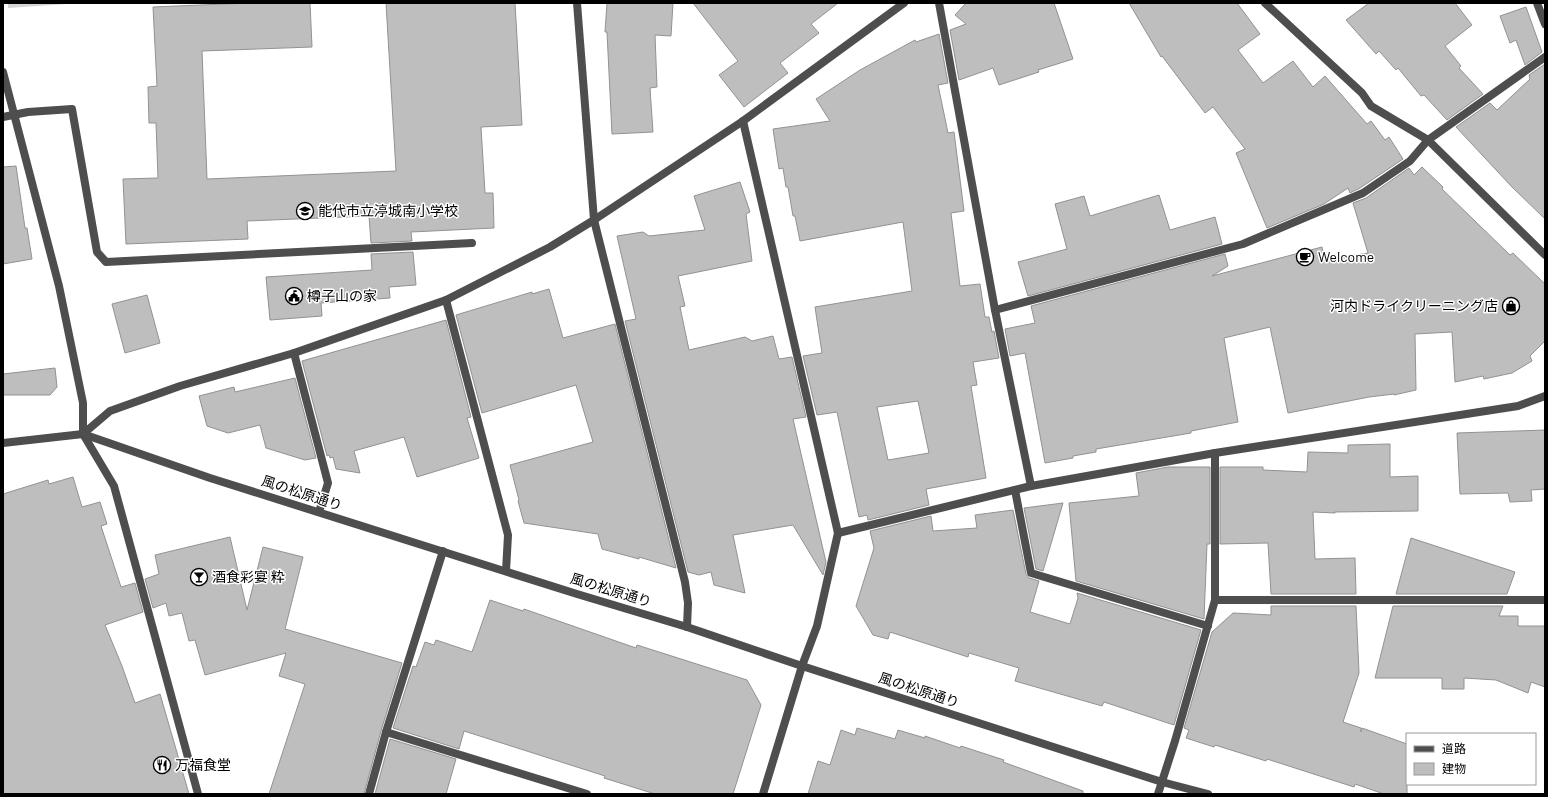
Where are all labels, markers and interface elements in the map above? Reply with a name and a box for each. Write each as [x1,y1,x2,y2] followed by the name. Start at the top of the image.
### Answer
[295,201,315,221] school or university icon: 能代市立渟城南小学校
[318,202,458,219] place label: 能代市立渟城南小学校
[1295,247,1315,267] cafe icon: Welcome
[1318,248,1374,265] place label: Welcome
[284,286,304,306] public building icon: 樽子山の家
[307,287,377,304] place label: 樽子山の家
[1501,296,1521,316] shop icon: 河内ドライクリーニング店
[1330,297,1498,314] place label: 河内ドライクリーニング店
[260,471,345,514] street label: 風の松原通り
[189,567,209,587] bar icon: 酒食彩宴 粋
[212,568,285,585] place label: 酒食彩宴 粋
[568,569,654,610] street label: 風の松原通り
[877,668,962,711] street label: 風の松原通り
[1406,733,1536,785] legend
[1442,741,1466,755] text: 道路
[152,755,172,775] restaurant icon: 万福食堂
[175,756,231,773] place label: 万福食堂
[1442,761,1466,775] text: 建物

